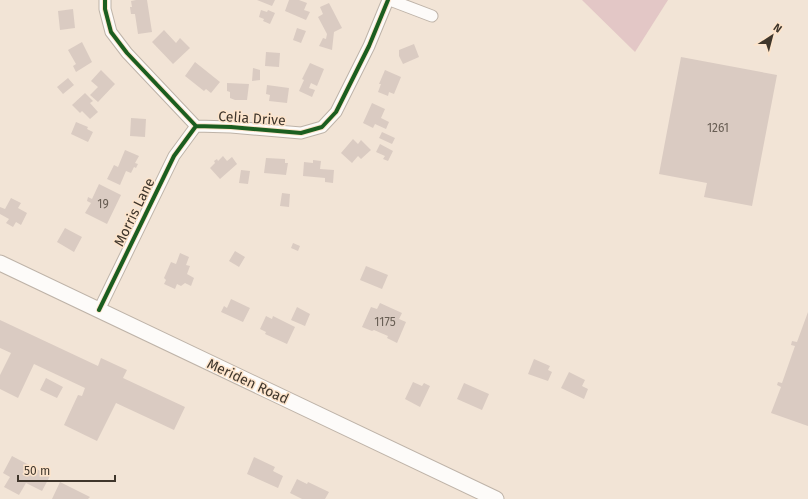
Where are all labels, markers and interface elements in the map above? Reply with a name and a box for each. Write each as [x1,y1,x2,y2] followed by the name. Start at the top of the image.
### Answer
[752,16,792,56] north arrow
[771,21,784,36] text: N
[218,108,286,129] street label: Celia Drive
[707,121,729,135] house number: 1261
[111,175,158,249] street label: Morris Lane
[97,197,109,211] house number: 19
[374,315,396,329] house number: 1175
[204,355,291,408] street label: Meriden Road
[18,457,115,483] scale bar
[24,464,50,478] text: 50 m

